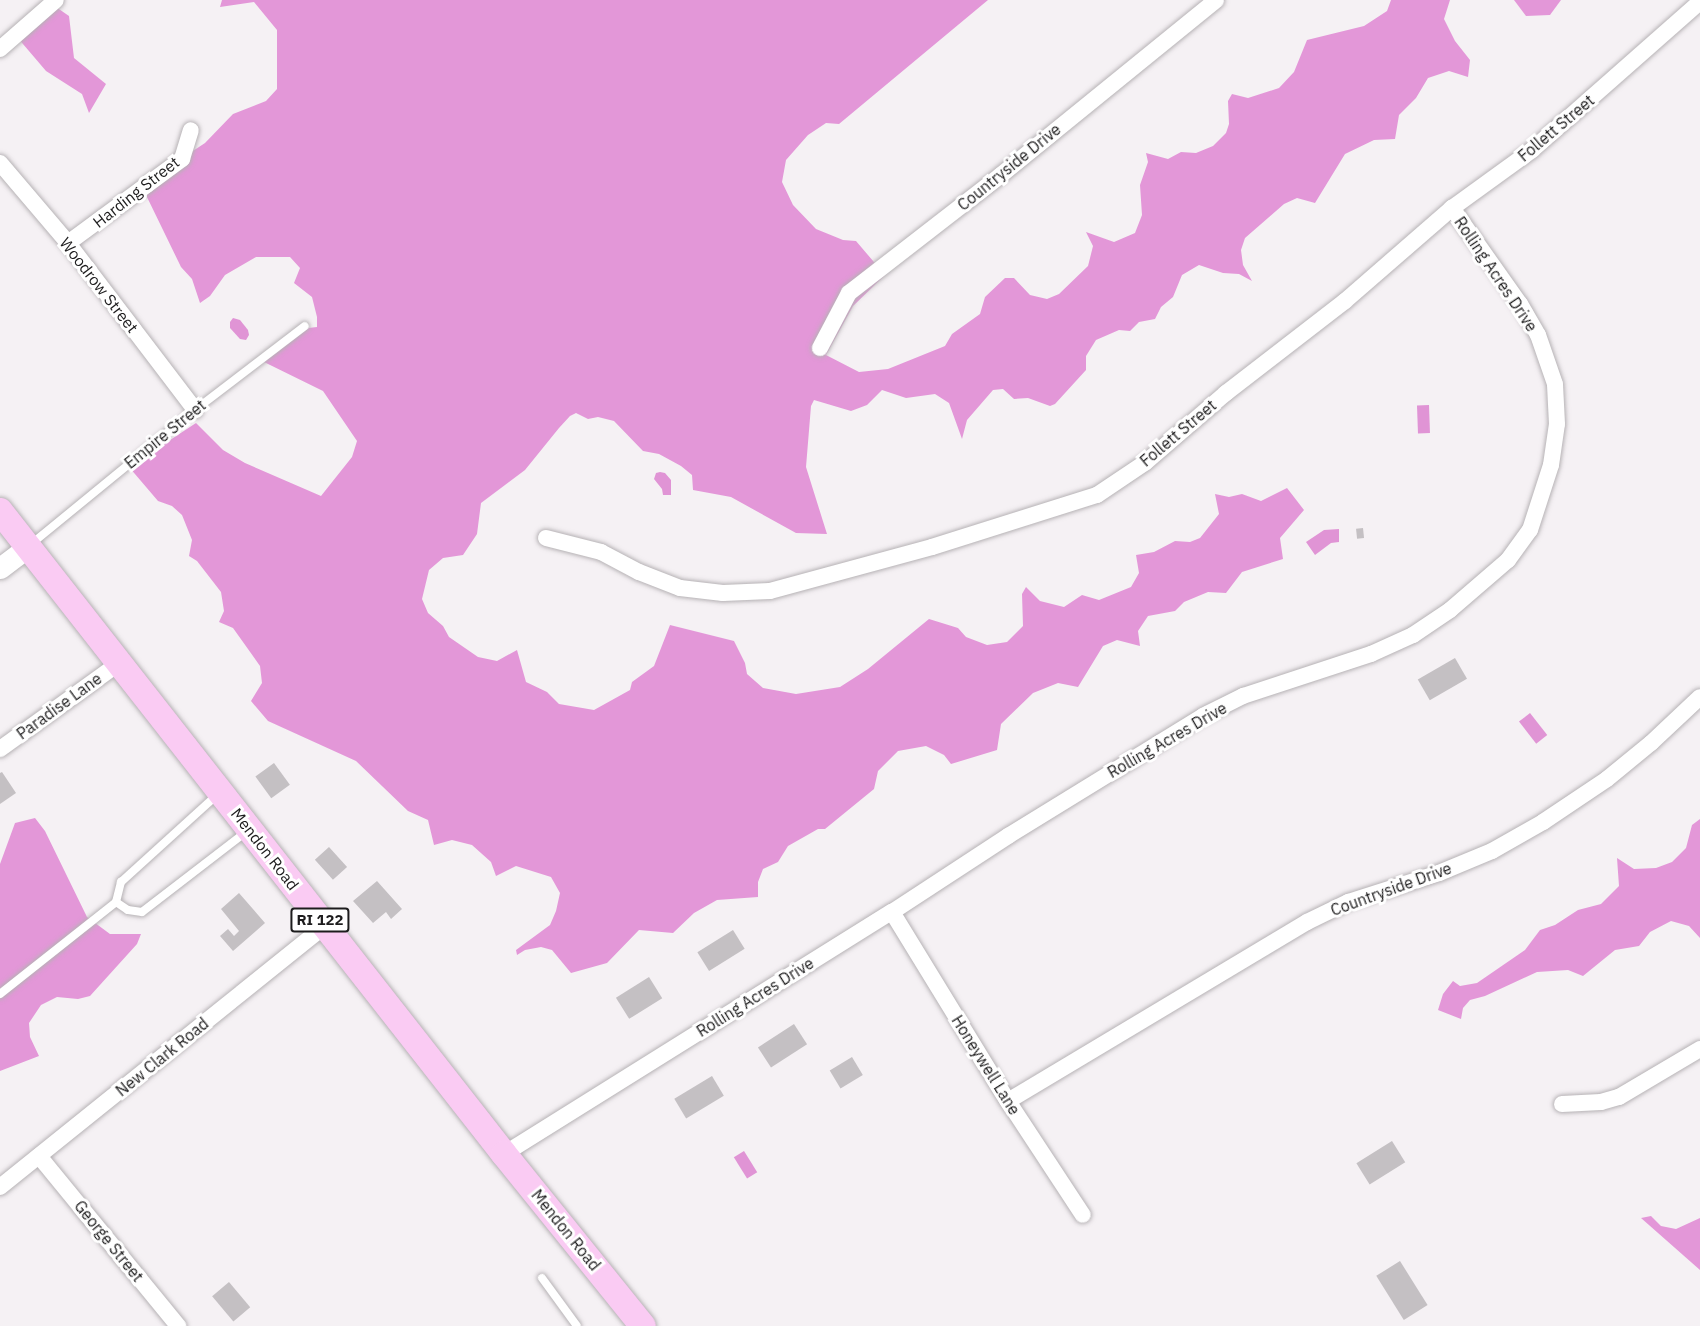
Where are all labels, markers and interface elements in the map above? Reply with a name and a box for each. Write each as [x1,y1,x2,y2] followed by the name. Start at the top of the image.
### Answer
[1514,91,1598,165] street label: Follett Street
[953,119,1065,215] street label: Countryside Drive
[89,152,183,232] street label: Harding Street
[1450,213,1542,335] street label: Rolling Acres Drive
[56,233,142,337] street label: Woodrow Street
[121,395,209,473] street label: Empire Street
[1136,396,1220,470] street label: Follett Street
[13,669,105,743] street label: Paradise Lane
[1104,698,1230,782] street label: Rolling Acres Drive
[227,804,303,894] street label: Mendon Road
[1328,858,1454,920] street label: Countryside Drive
[290,908,350,932] road number: RI 122
[693,953,817,1041] street label: Rolling Acres Drive
[948,1012,1024,1118] street label: Honeywell Lane
[112,1014,212,1100] street label: New Clark Road
[527,1186,605,1274] street label: Mendon Road
[70,1196,148,1286] street label: George Street

